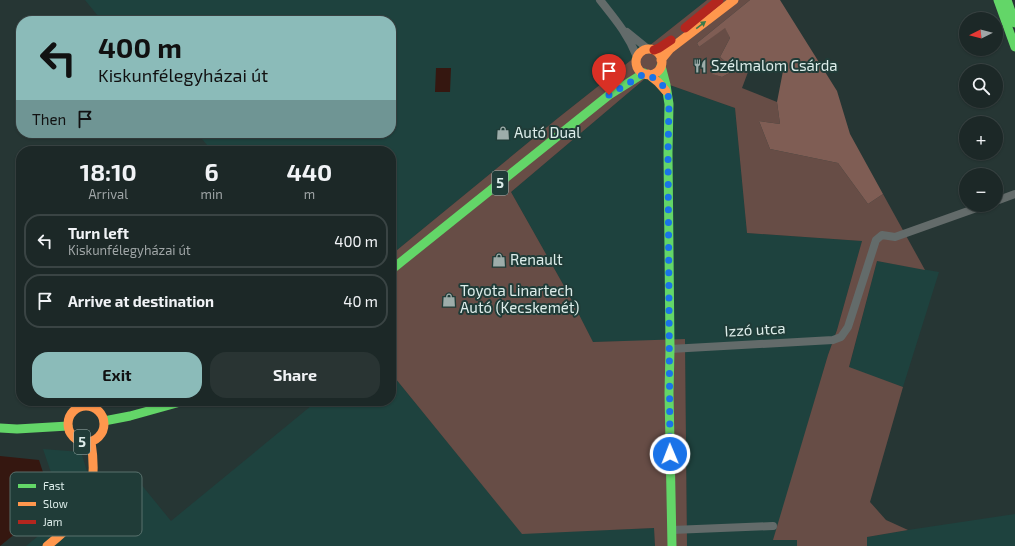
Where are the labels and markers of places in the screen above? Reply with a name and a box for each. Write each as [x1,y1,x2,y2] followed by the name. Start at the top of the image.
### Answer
[592,54,626,95] pin
[711,56,838,74] place label: Szélmalom Csárda
[692,58,708,74] restaurant icon: Szélmalom Csárda
[514,123,581,141] place label: Autó Dual
[495,125,511,141] shop icon: Autó Dual
[510,250,563,268] place label: Renault
[491,252,507,268] shop icon: Renault
[460,281,580,316] place label: Toyota Linartech Autó (Kecskemét)
[441,292,457,308] shop icon: Toyota Linartech Autó (Kecskemét)

